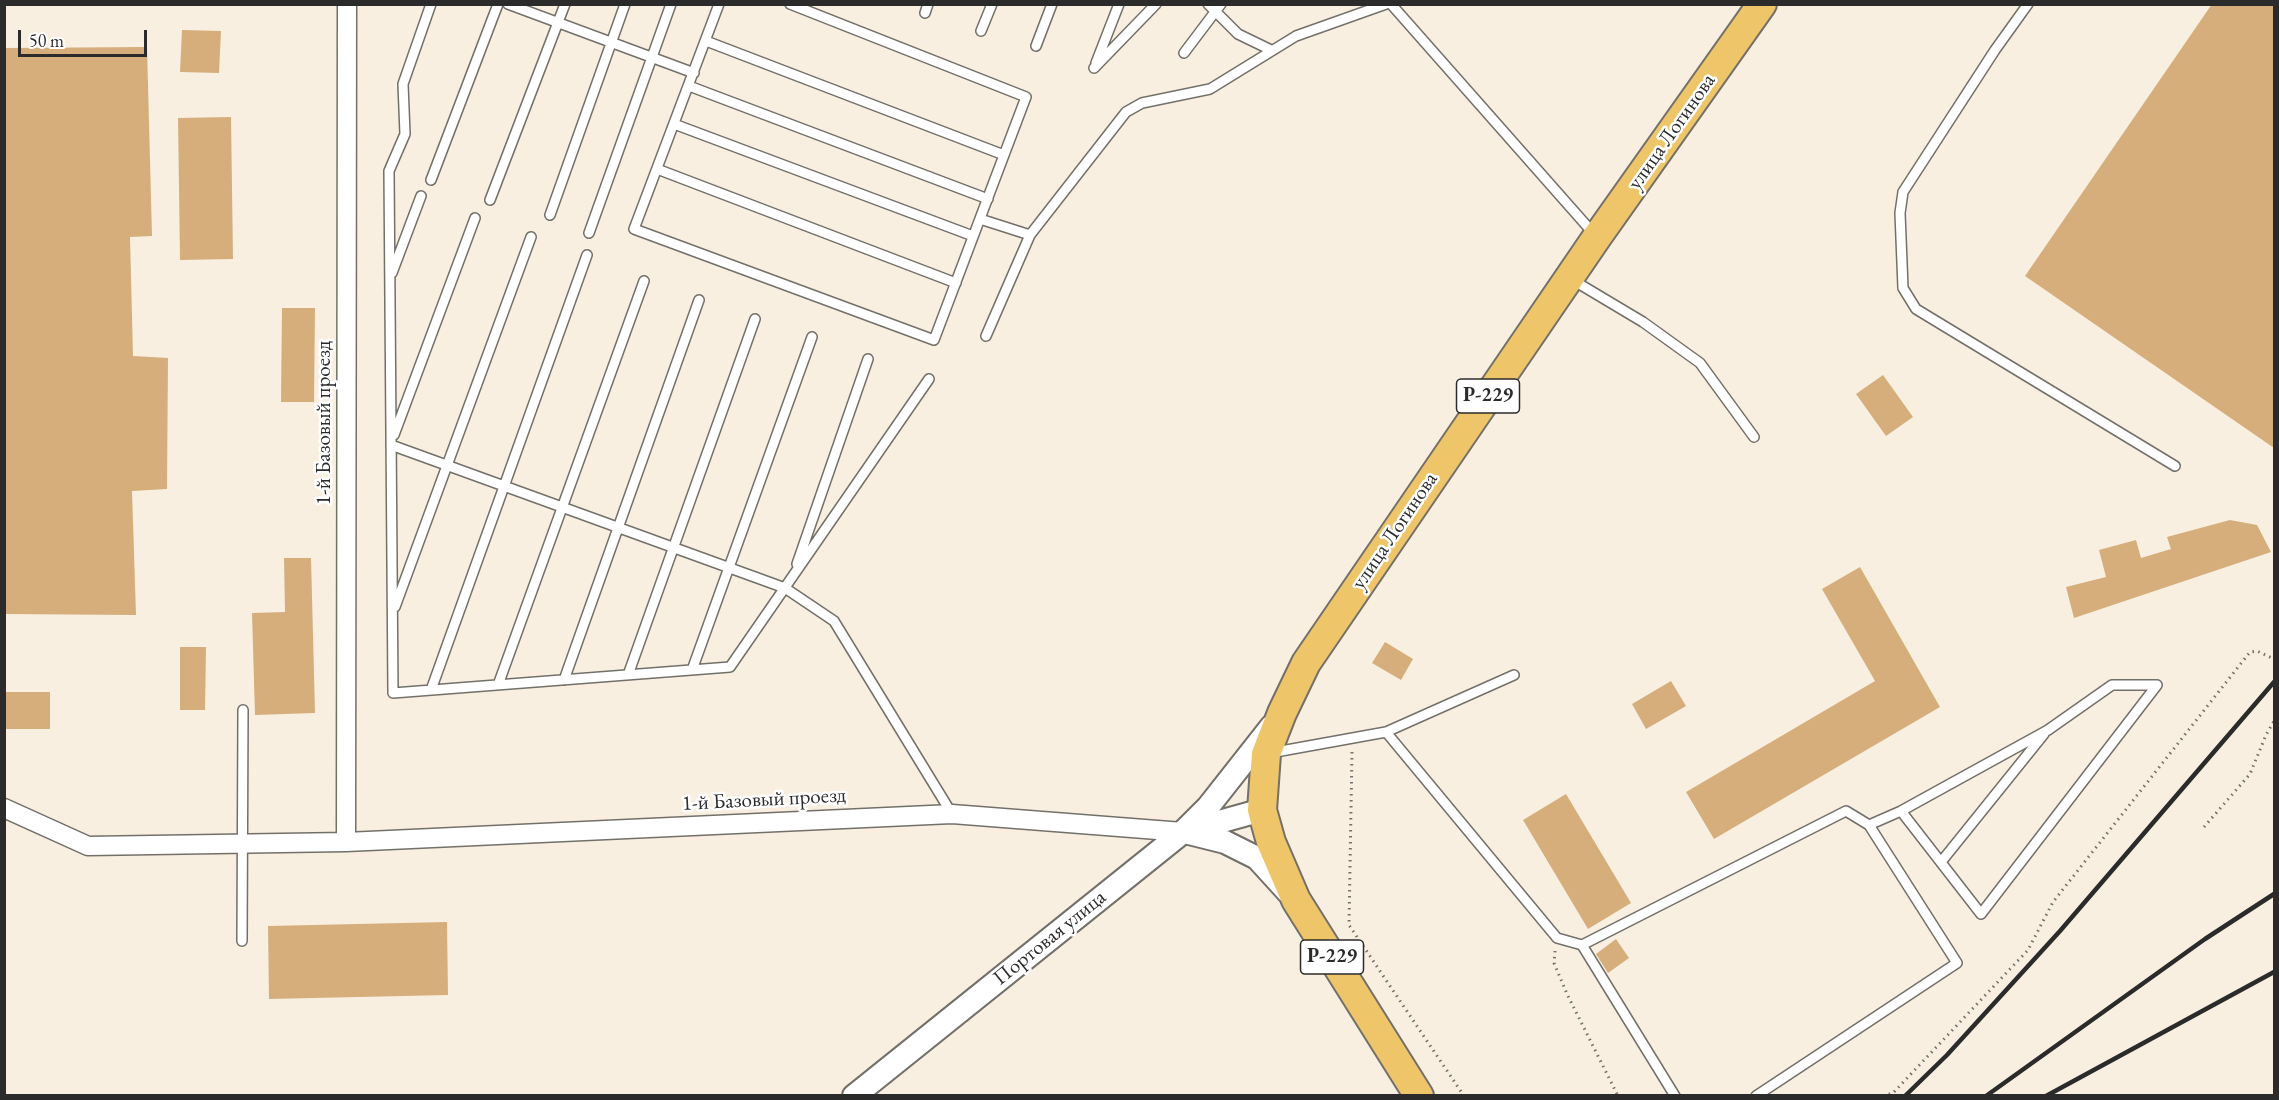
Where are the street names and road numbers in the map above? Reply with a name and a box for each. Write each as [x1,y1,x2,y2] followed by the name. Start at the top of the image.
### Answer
[1623,69,1721,195] street label: улица Логинова
[311,341,337,505] street label: 1-й Базовый проезд
[1456,379,1520,413] road number: Р-229
[1347,468,1443,594] street label: улица Логинова
[681,783,847,817] street label: 1-й Базовый проезд
[989,885,1111,991] street label: Портовая улица
[1300,940,1364,974] road number: Р-229

